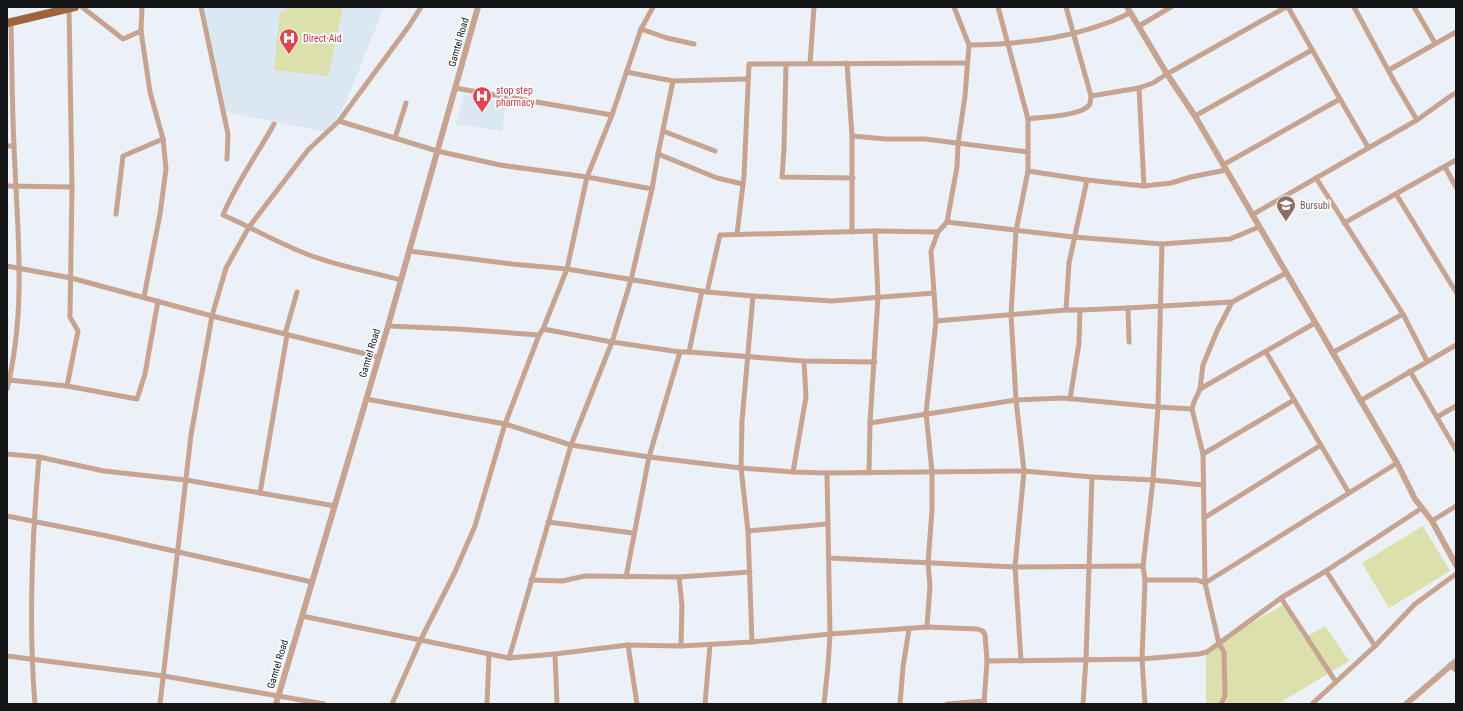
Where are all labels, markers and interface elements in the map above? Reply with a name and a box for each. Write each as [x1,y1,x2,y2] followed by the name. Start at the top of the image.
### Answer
[446,16,471,68] street label: Gamtel Road
[278,27,300,55] hospital icon: Direct-Aid
[303,33,342,44] place label: Direct-Aid
[471,85,493,113] hospital icon: stop step pharmacy
[496,85,535,108] place label: stop step pharmacy
[1275,194,1297,222] school or university icon: Bursubi
[1300,200,1330,211] place label: Bursubi
[357,327,382,379] street label: Gamtel Road
[265,638,290,690] street label: Gamtel Road

